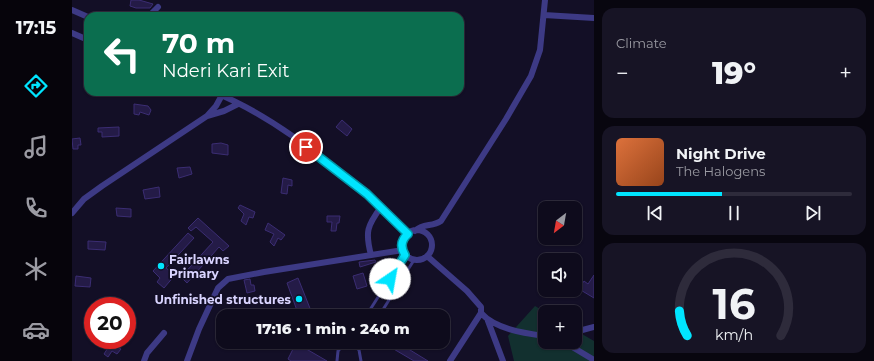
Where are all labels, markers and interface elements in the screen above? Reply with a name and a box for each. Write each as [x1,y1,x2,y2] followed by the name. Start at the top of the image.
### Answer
[16,17,56,39] text: 17:15
[162,26,235,60] text: 70 m
[96,28,148,80] icon: left
[616,35,667,51] text: Climate
[712,55,756,92] text: 19°
[162,60,290,82] text: Nderi Kari Exit
[616,60,629,87] text: −
[839,60,852,87] text: +
[22,72,50,100] icon: directions
[289,130,323,164] pin
[22,133,50,161] icon: music
[295,136,317,158] icon: arrive
[676,144,766,163] text: Night Drive
[676,163,765,179] text: The Halogens
[22,194,50,222] icon: phone
[538,201,582,245] north arrow
[538,201,582,349] map controls
[644,202,666,224] icon: previous
[723,202,745,224] icon: pause
[802,202,824,224] icon: next
[169,252,230,281] place label: Fairlawns Primary
[538,253,582,297] button: sound
[22,255,50,283] icon: climate
[369,258,411,300] position arrow
[156,261,166,271] marker: Fairlawns Primary
[713,279,755,329] text: 16
[154,292,292,307] place label: Unfinished structures
[294,294,304,304] marker: Unfinished structures
[84,297,136,349] speed limit sign: 20
[538,305,582,349] button: +
[22,316,50,344] icon: car
[256,319,410,338] text: 17:16 · 1 min · 240 m
[715,326,753,344] text: km/h

